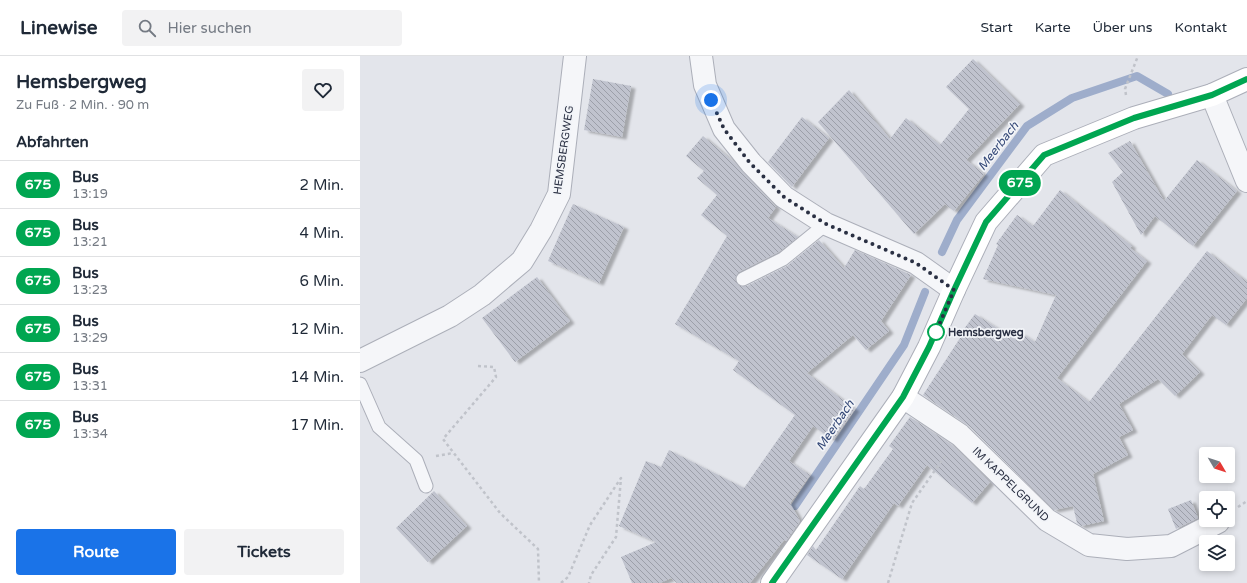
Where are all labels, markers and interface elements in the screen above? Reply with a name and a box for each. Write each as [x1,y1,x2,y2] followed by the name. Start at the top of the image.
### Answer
[122,10,402,46] search box
[20,17,98,39] text: Linewise
[136,17,158,39] icon: search
[168,19,252,37] text: Hier suchen
[981,19,1013,36] text: Start
[1035,19,1071,36] text: Karte
[1093,19,1153,36] text: Über uns
[1175,19,1227,36] text: Kontakt
[302,69,344,111] button: heart
[16,71,147,93] text: Hemsbergweg
[701,90,721,110] your location
[16,97,149,113] text: Zu Fuß · 2 Min. · 90 m
[551,105,576,195] street label: HEMSBERGWEG
[975,118,1022,173] water label: Meerbach
[16,133,89,151] text: Abfahrten
[72,168,99,186] text: Bus
[997,170,1043,196] line badge: 675
[1007,174,1033,191] text: 675
[25,176,51,193] text: 675
[300,176,344,194] text: 2 Min.
[72,186,108,202] text: 13:19
[72,216,99,234] text: Bus
[25,224,51,241] text: 675
[300,224,344,242] text: 4 Min.
[72,234,108,250] text: 13:21
[72,264,99,282] text: Bus
[25,272,51,289] text: 675
[300,272,344,290] text: 6 Min.
[72,282,108,298] text: 13:23
[72,312,99,330] text: Bus
[25,320,51,337] text: 675
[290,320,344,338] text: 12 Min.
[927,323,945,341] marker: Hemsbergweg
[948,326,1024,340] place label: Hemsbergweg
[72,330,108,346] text: 13:29
[72,360,99,378] text: Bus
[25,368,51,385] text: 675
[290,368,344,386] text: 14 Min.
[72,378,108,394] text: 13:31
[813,397,857,453] water label: Meerbach
[72,408,99,426] text: Bus
[25,416,51,433] text: 675
[290,416,344,434] text: 17 Min.
[72,426,108,442] text: 13:34
[970,444,1052,524] street label: IM KAPPELGRUND
[1199,447,1235,483] north arrow
[1199,447,1235,571] map controls
[1199,491,1235,527] button: locate
[16,529,176,575] button: Route
[184,529,344,575] button: Tickets
[1199,535,1235,571] button: layers

